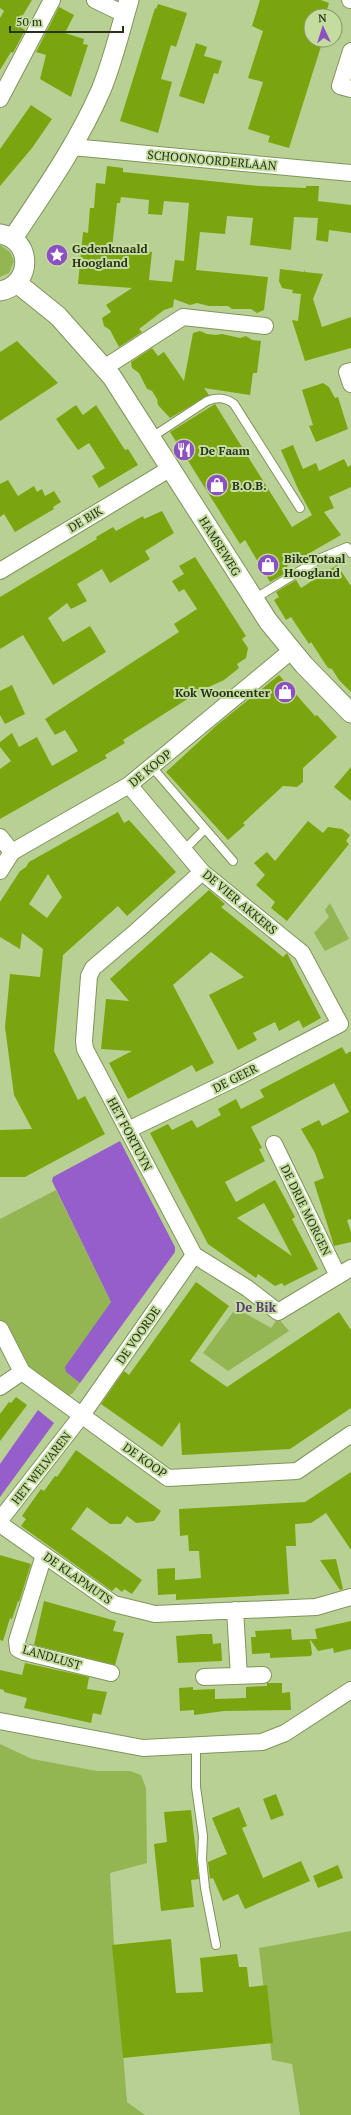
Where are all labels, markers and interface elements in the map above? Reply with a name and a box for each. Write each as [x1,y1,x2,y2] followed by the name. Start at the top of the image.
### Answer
[10,8,123,34] scale bar
[303,8,343,48] north arrow
[318,11,328,25] text: N
[16,14,43,29] text: 50 m
[147,147,277,173] street label: SCHOONOORDERLAAN
[72,241,148,270] place label: Gedenknaald Hoogland
[44,242,70,268] place icon: Gedenknaald Hoogland
[171,437,197,463] restaurant icon: De Faam
[200,443,250,458] place label: De Faam
[204,472,230,498] shop icon: B.O.B.
[232,478,267,493] place label: B.O.B.
[65,503,105,535] street label: DE BIK
[196,514,245,579] street label: HAMSEWEG
[284,551,346,580] place label: BikeTotaal Hoogland
[255,552,281,578] shop icon: BikeTotaal Hoogland
[272,679,298,705] shop icon: Kok Wooncenter
[175,685,271,700] place label: Kok Wooncenter
[126,746,174,790] street label: DE KOOP
[200,867,280,937] street label: DE VIER AKKERS
[210,1060,260,1096] street label: DE GEER
[104,1095,156,1173] street label: HET FORTUYN
[278,1162,335,1258] street label: DE DRIE MORGEN
[236,1298,277,1316] district label: De Bik
[113,1303,163,1367] street label: DE VOORDE
[8,1428,74,1507] street label: HET WELVAREN
[120,1439,170,1481] street label: DE KOOP
[41,1549,115,1607] street label: DE KLAPMUTS
[21,1641,84,1673] street label: LANDLUST

